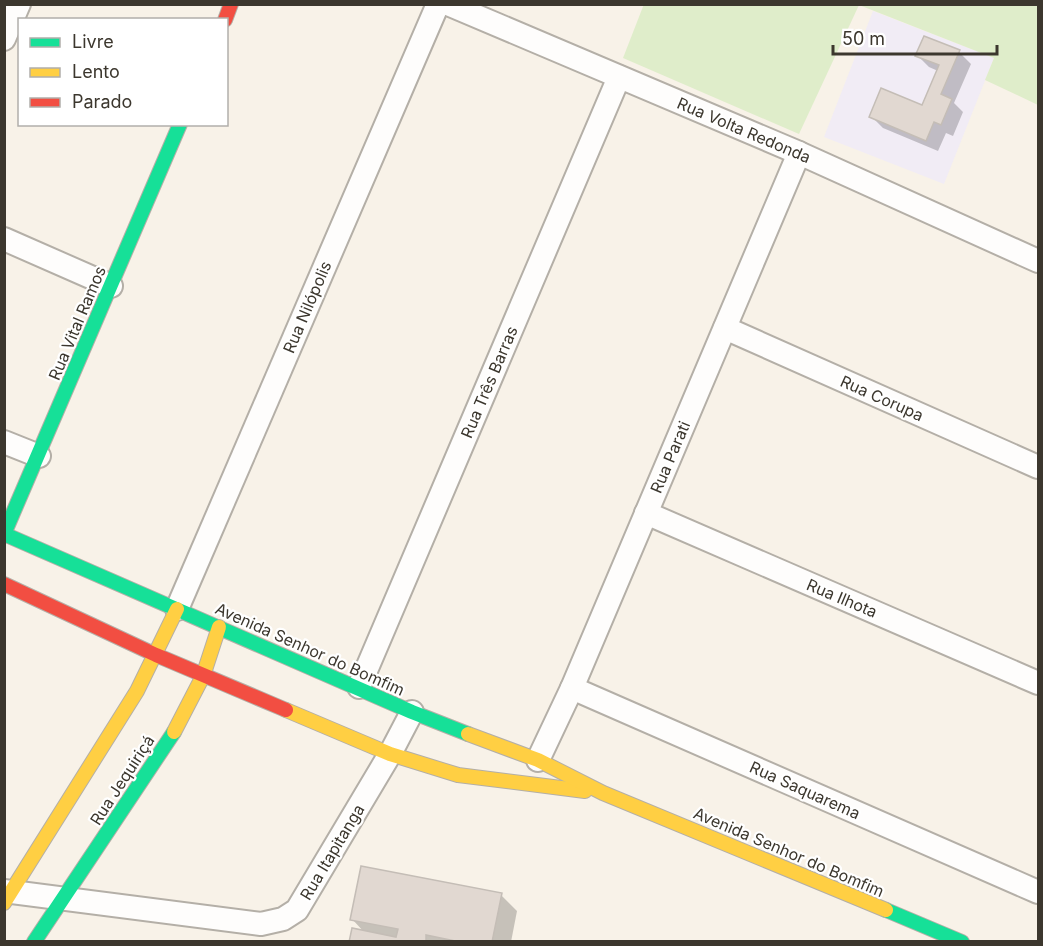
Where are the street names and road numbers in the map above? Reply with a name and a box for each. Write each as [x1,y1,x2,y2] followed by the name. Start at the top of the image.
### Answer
[674,93,814,167] street label: Rua Volta Redonda
[279,258,335,356] street label: Rua Nilópolis
[44,263,110,383] street label: Rua Vital Ramos
[456,323,522,441] street label: Rua Três Barras
[837,371,927,425] street label: Rua Corupa
[646,418,694,496] street label: Rua Parati
[804,574,880,622] street label: Rua Ilhota
[212,598,408,700] street label: Avenida Senhor do Bomfim
[85,731,159,829] street label: Rua Jequiriçá
[747,757,863,823] street label: Rua Saquarema
[296,800,368,904] street label: Rua Itapitanga
[691,803,887,901] street label: Avenida Senhor do Bomfim

